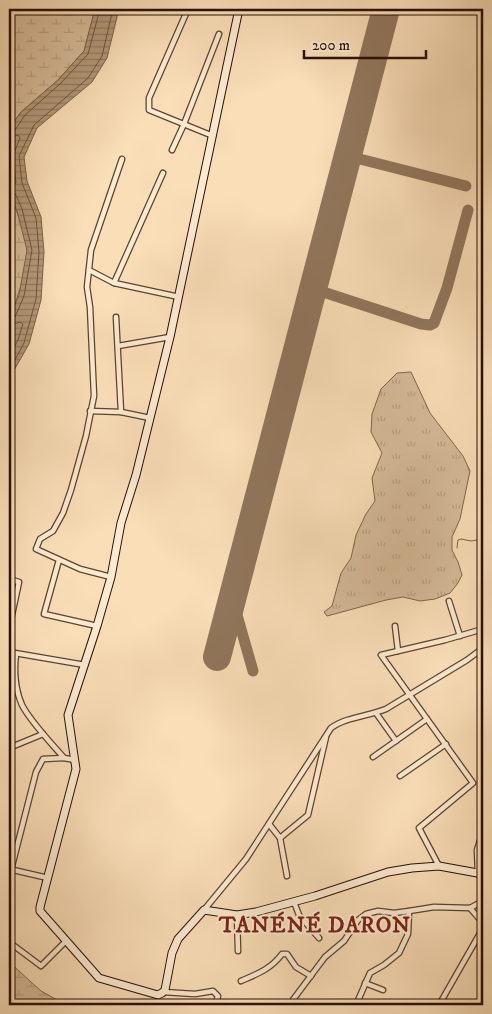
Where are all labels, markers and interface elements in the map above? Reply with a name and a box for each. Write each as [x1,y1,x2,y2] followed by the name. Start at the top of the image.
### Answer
[304,28,427,60] scale bar
[312,36,350,55] text: 200 m
[218,911,411,939] district label: TANÉNÉ DARON

